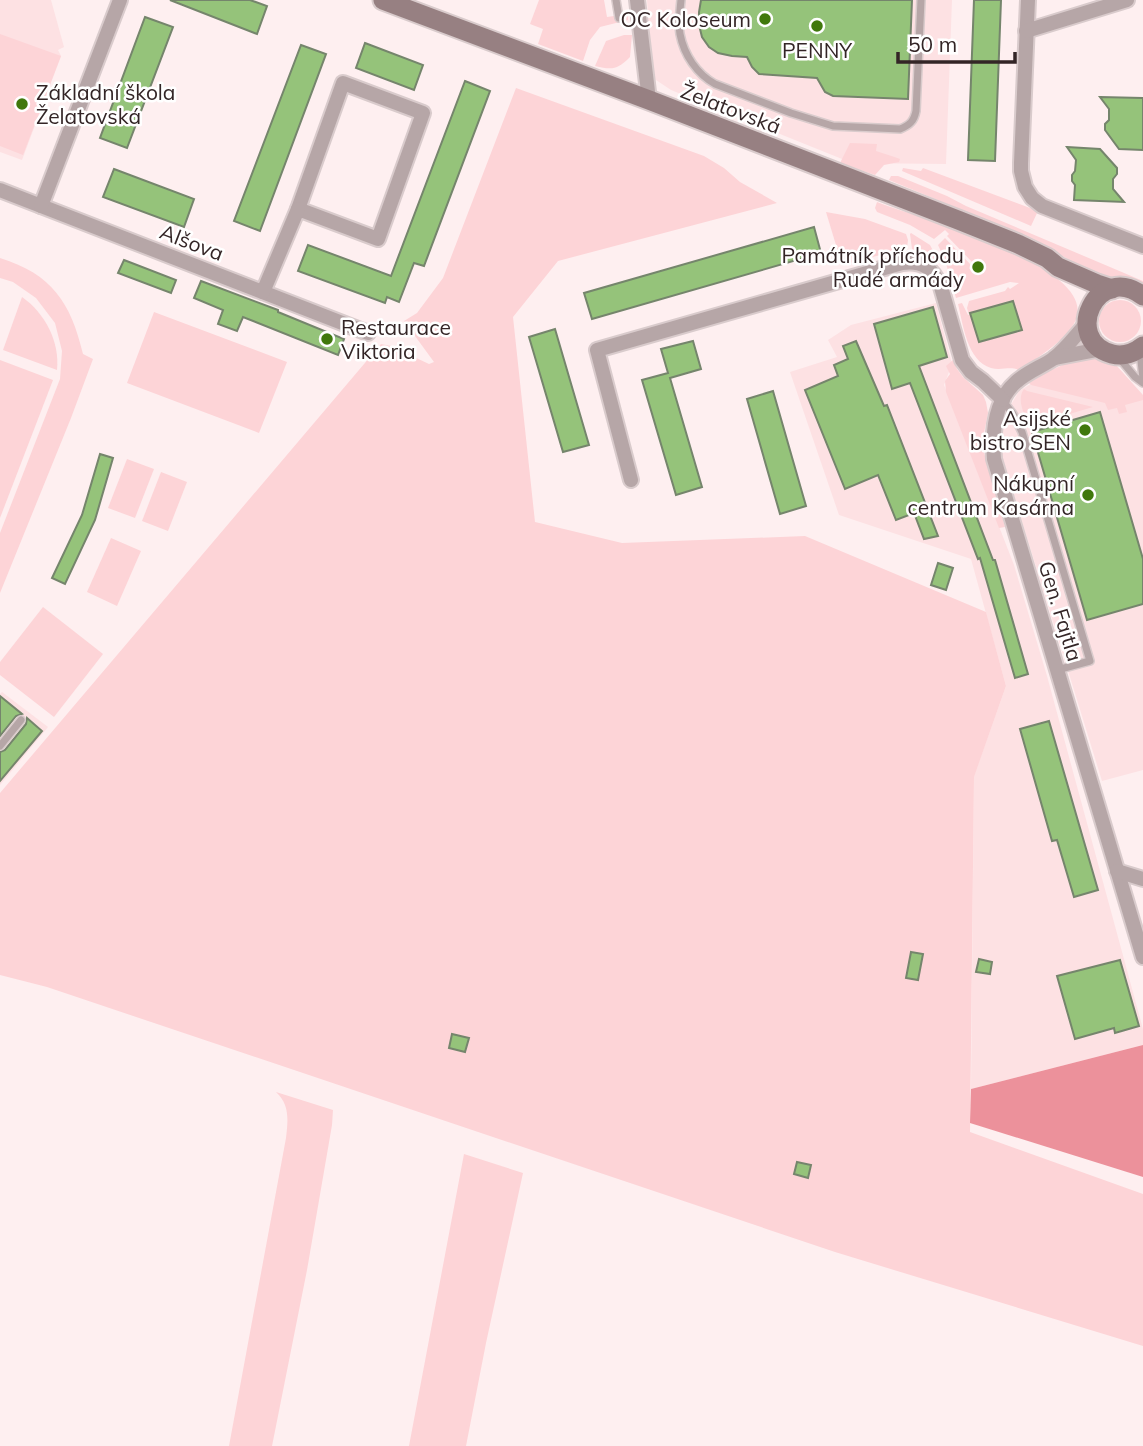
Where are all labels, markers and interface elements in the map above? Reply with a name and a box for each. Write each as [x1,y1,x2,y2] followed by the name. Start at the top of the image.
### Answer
[620,6,751,32] place label: OC Koloseum
[757,11,773,27] marker: OC Koloseum
[809,18,825,34] marker: PENNY
[898,21,1015,65] scale bar
[908,31,957,57] text: 50 m
[782,37,852,63] place label: PENNY
[677,77,785,139] street label: Želatovská
[36,79,175,129] place label: Základní škola Želatovská
[14,96,30,112] marker: Základní škola Želatovská
[156,218,228,266] street label: Alšova
[781,242,964,292] place label: Památník příchodu Rudé armády
[970,259,986,275] marker: Památník příchodu Rudé armády
[341,314,451,364] place label: Restaurace Viktoria
[319,331,335,347] marker: Restaurace Viktoria
[970,405,1071,455] place label: Asijské bistro SEN
[1077,422,1093,438] marker: Asijské bistro SEN
[908,470,1075,520] place label: Nákupní centrum Kasárna
[1080,487,1096,503] marker: Nákupní centrum Kasárna
[1033,558,1089,664] street label: Gen. Fajtla

